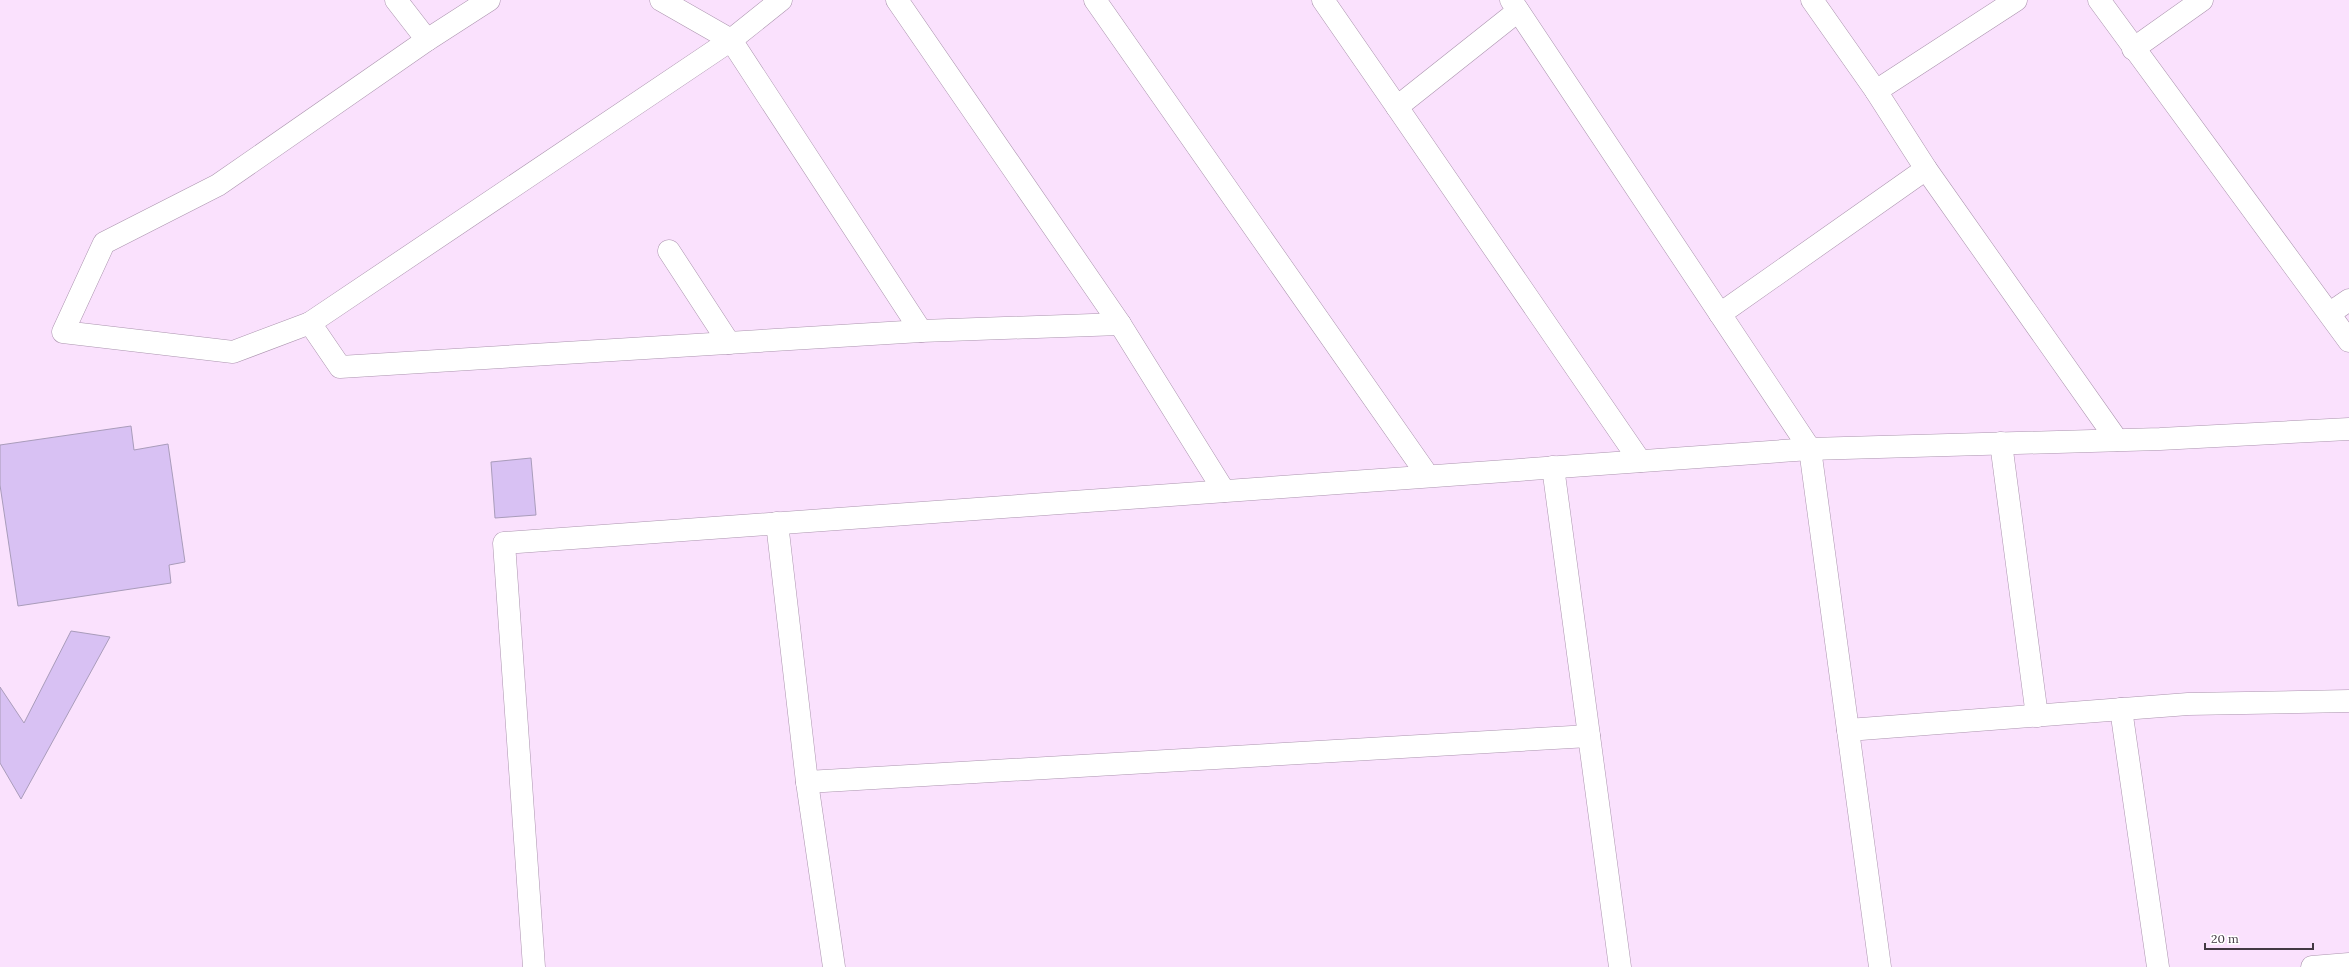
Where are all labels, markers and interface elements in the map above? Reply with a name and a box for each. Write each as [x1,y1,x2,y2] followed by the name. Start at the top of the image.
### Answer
[2205,925,2313,951] scale bar
[2211,931,2239,946] text: 20 m

